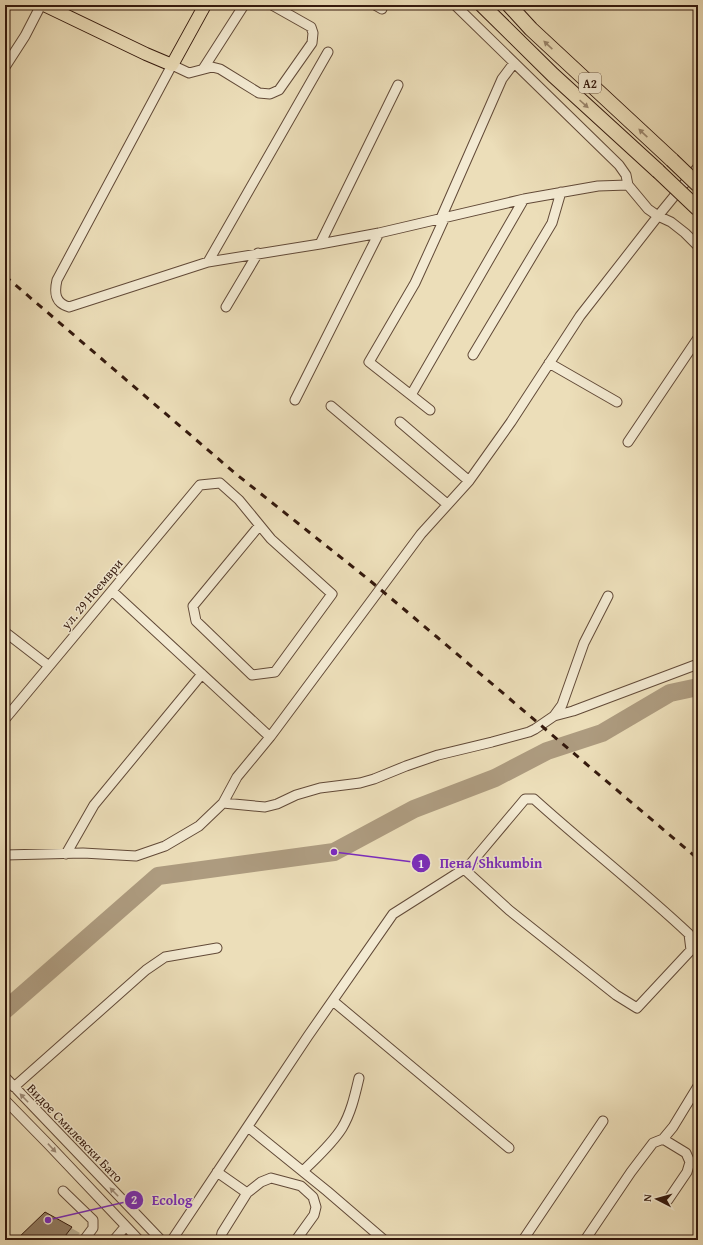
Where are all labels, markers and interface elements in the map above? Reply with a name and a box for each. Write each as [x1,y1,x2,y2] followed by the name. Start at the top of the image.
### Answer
[543,40,553,50] one-way arrow
[579,73,601,93] road number: A2
[579,99,589,108] one-way arrow
[638,128,648,138] one-way arrow
[56,554,127,634] street label: ул. 29 Ноември
[411,850,550,876] callout: Пена/Shkumbin
[440,853,543,873] text: Пена/Shkumbin
[418,855,424,872] text: 1
[23,1079,128,1187] street label: Видое Смилевски Бато
[20,1093,29,1103] one-way arrow
[47,1143,57,1153] one-way arrow
[637,1179,677,1219] north arrow
[109,1187,119,1197] one-way arrow
[124,1187,201,1213] callout: Ecolog
[152,1190,193,1210] text: Ecolog
[131,1191,137,1208] text: 2
[639,1193,655,1202] text: N

